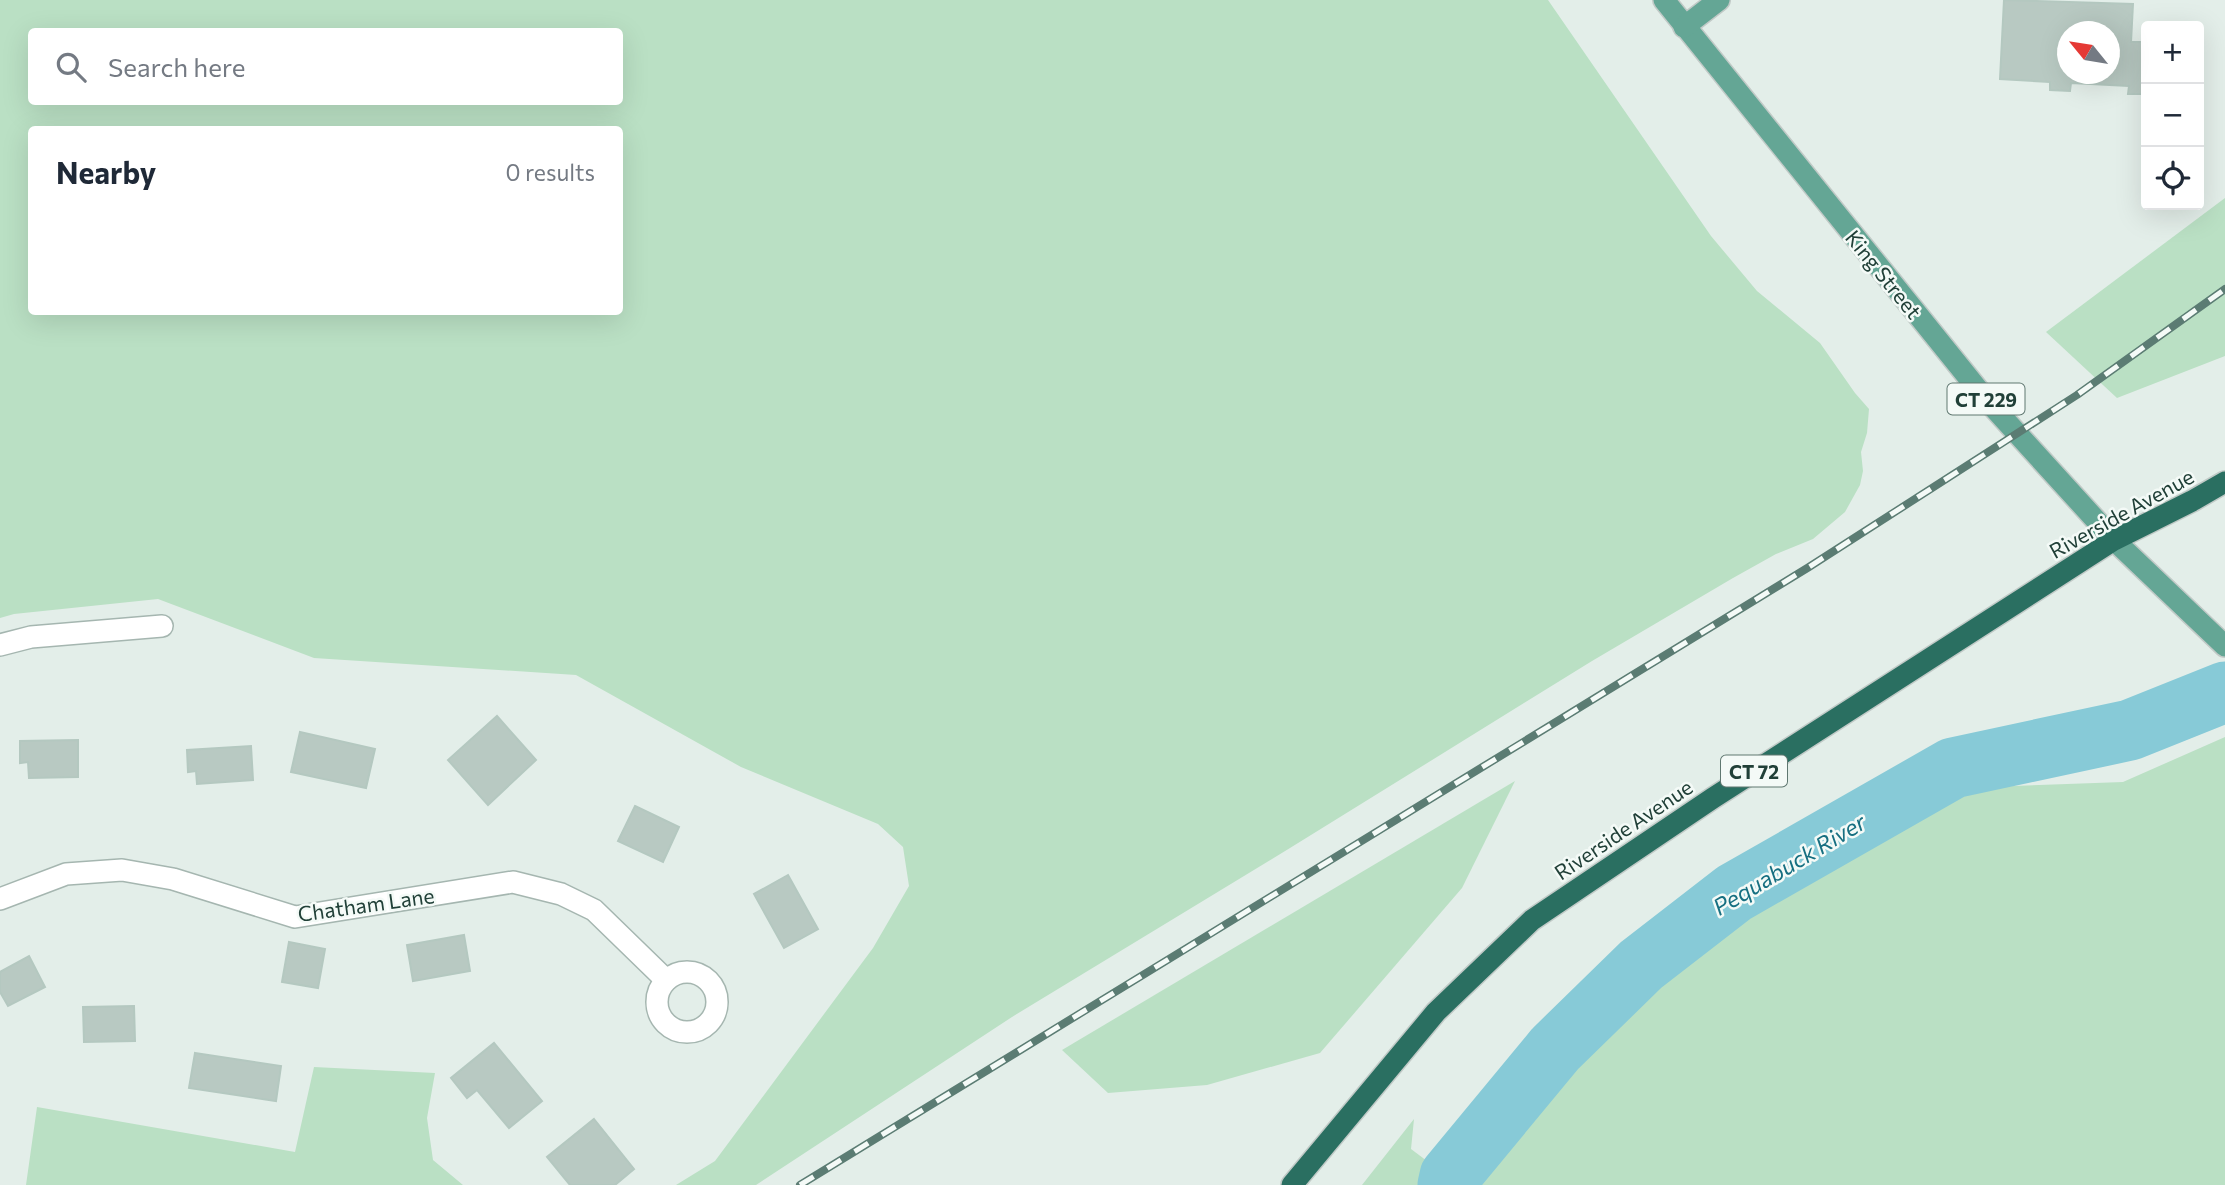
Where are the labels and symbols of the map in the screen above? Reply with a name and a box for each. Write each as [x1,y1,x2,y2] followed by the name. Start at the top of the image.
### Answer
[2057,21,2120,84] north arrow
[1841,225,1927,323] street label: King Street
[1948,384,2024,414] road number: CT 229
[2044,463,2198,563] street label: Riverside Avenue
[1721,756,1787,786] road number: CT 72
[1549,774,1697,884] street label: Riverside Avenue
[1707,807,1871,921] water label: Pequabuck River
[296,882,436,926] street label: Chatham Lane

